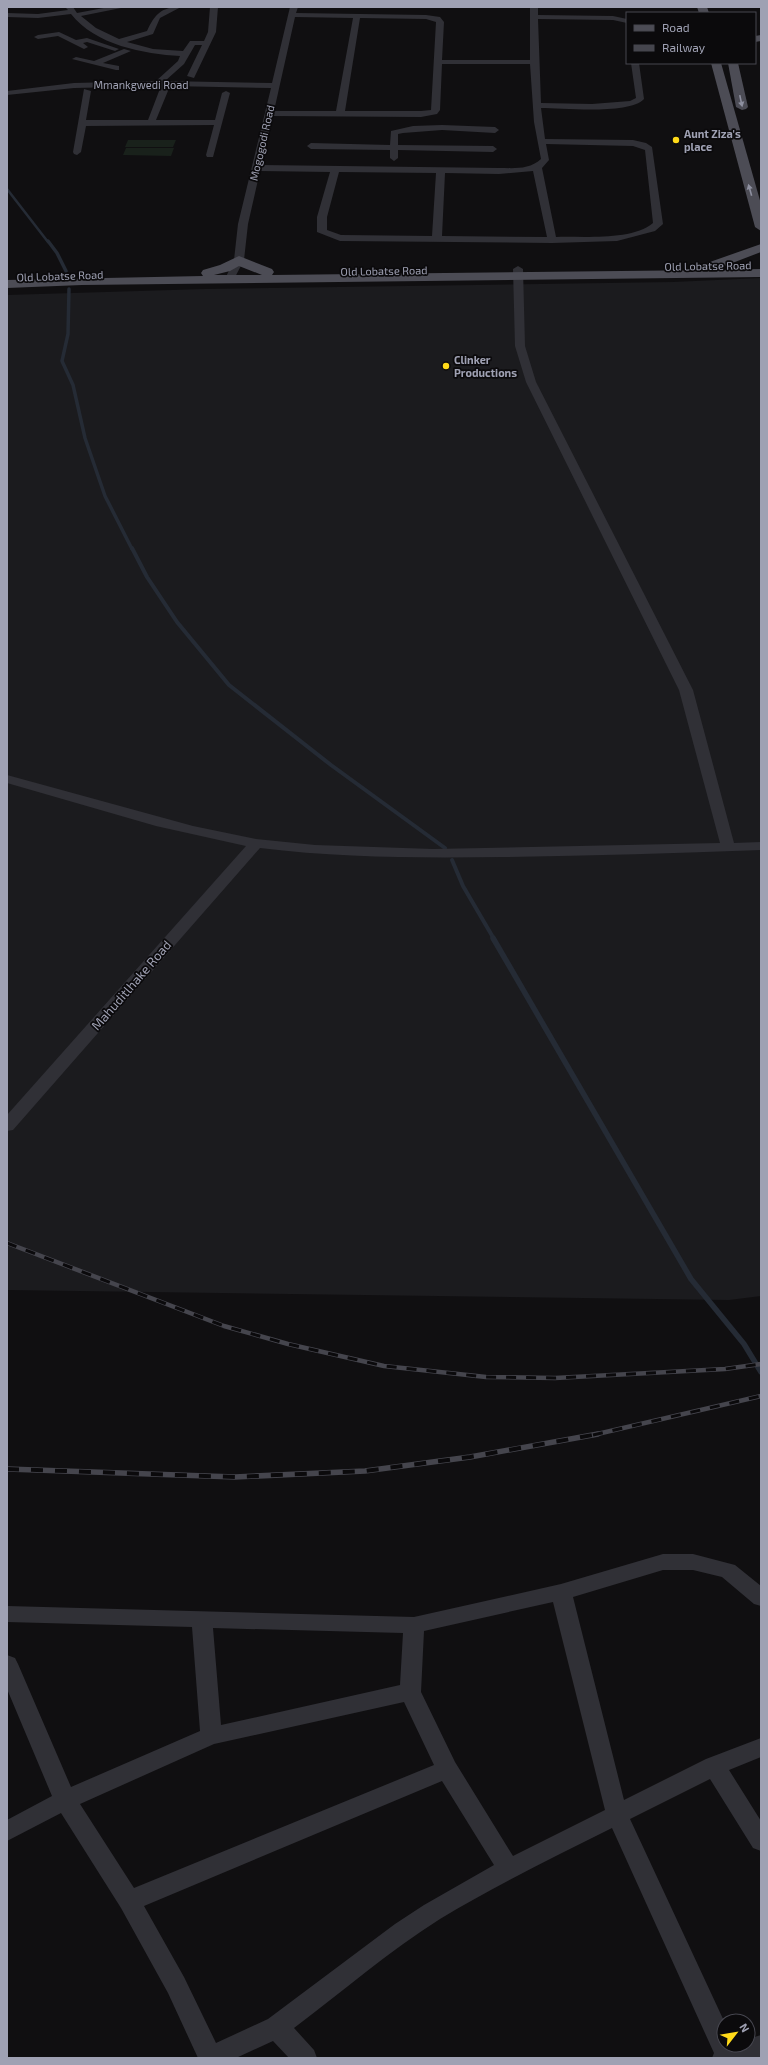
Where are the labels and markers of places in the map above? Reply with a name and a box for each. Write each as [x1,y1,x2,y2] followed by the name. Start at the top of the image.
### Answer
[684,127,741,153] place label: Aunt Ziza's place
[671,135,681,145] marker: Aunt Ziza's place
[454,353,517,379] place label: Clinker Productions
[441,361,451,371] marker: Clinker Productions

